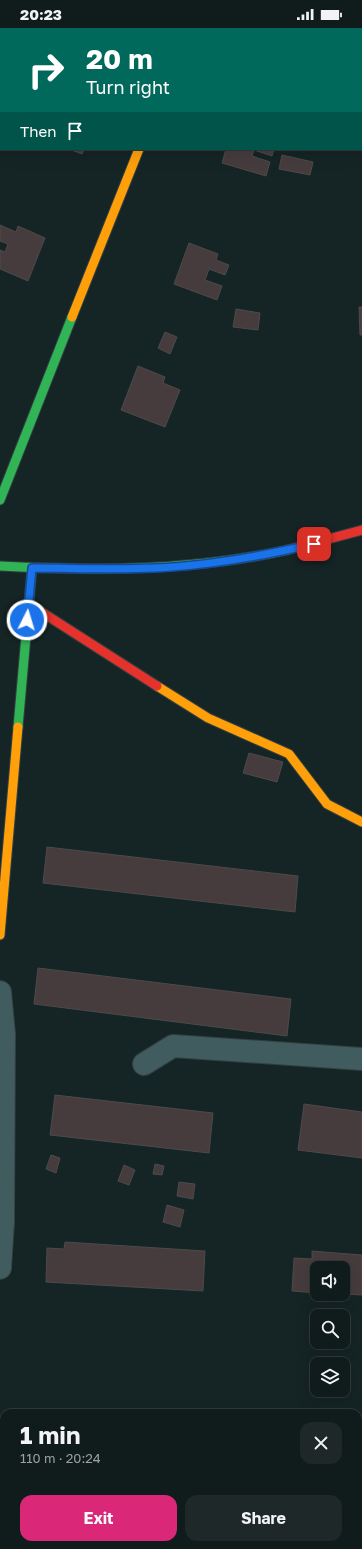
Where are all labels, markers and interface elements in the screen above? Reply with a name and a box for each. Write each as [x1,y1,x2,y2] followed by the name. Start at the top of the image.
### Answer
[20,5,62,23] text: 20:23
[86,42,153,75] text: 20 m
[20,44,72,96] icon: right
[86,76,170,98] text: Turn right
[64,120,86,142] icon: arrive
[20,122,56,140] text: Then
[297,527,331,561] pin
[303,533,325,555] icon: arrive
[6,599,48,641] position arrow
[310,1261,350,1397] map controls
[310,1261,350,1301] button: sound
[310,1309,350,1349] button: search
[310,1357,350,1397] button: layers
[20,1420,80,1449] text: 1 min
[300,1422,342,1464] button: close
[20,1450,101,1466] text: 110 m · 20:24
[20,1495,177,1541] button: Exit
[185,1495,342,1541] button: Share

